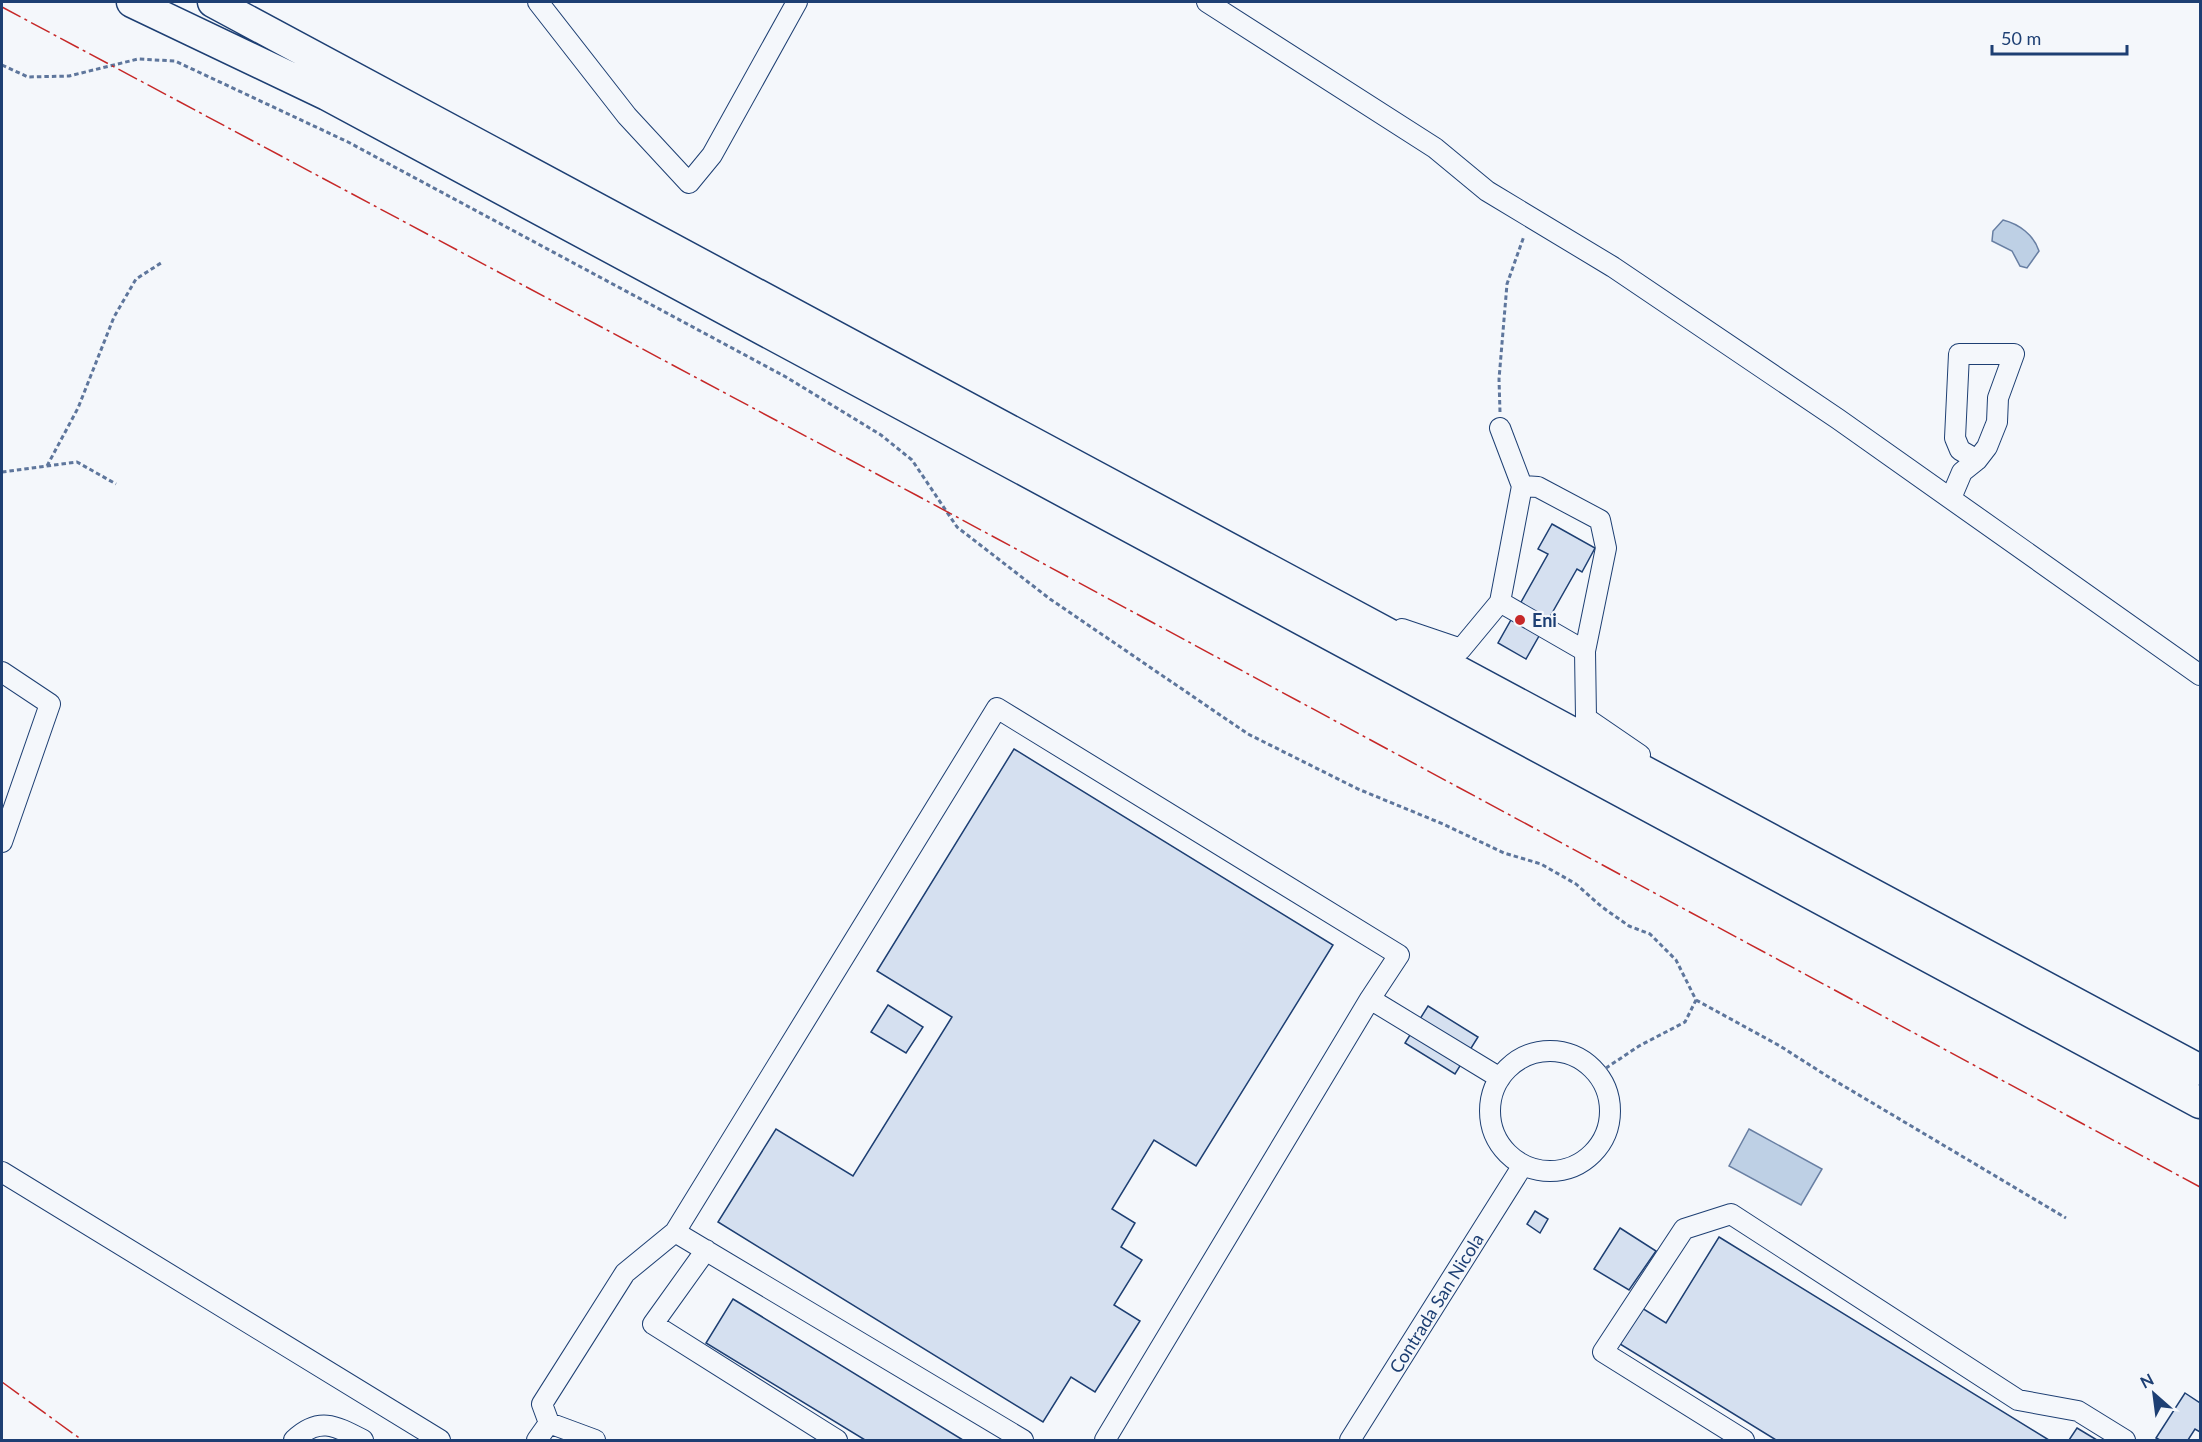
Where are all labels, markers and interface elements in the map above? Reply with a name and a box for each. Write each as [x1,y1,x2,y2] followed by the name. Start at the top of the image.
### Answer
[1992,18,2127,56] scale bar
[2001,27,2041,49] text: 50 m
[1532,609,1557,631] place label: Eni
[1513,613,1527,627] marker: Eni
[1384,1229,1488,1377] street label: Contrada San Nicola
[2124,1364,2184,1424] north arrow
[2137,1369,2157,1392] text: N

